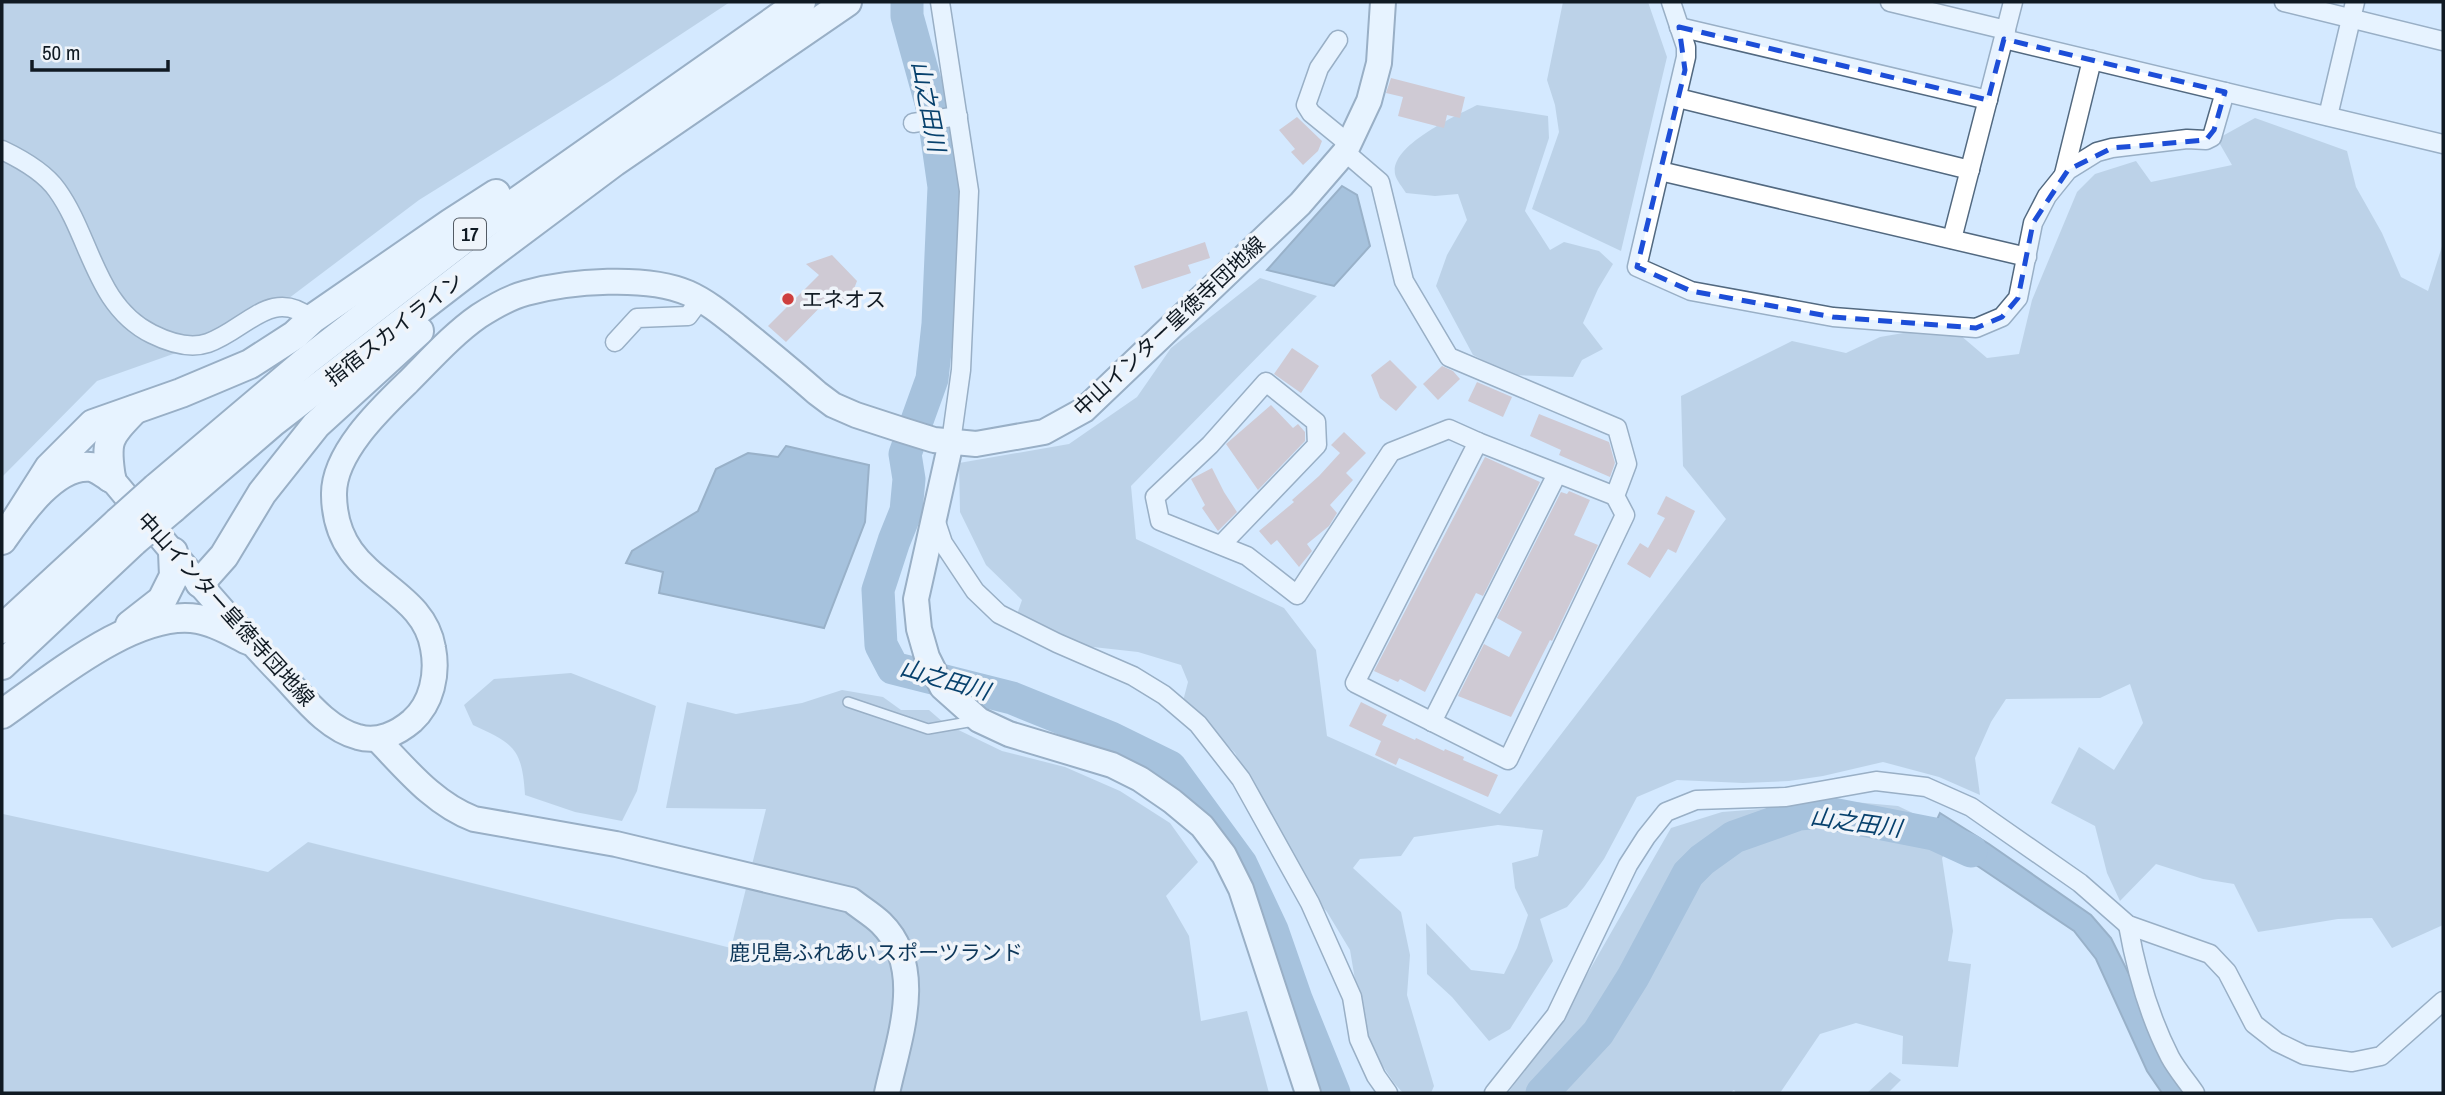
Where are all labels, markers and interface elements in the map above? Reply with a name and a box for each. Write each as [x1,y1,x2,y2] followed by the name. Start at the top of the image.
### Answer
[32,28,168,72] scale bar
[42,38,80,67] text: 50 m
[905,58,954,157] water label: 山之田川
[454,218,486,250] road number: 17
[1067,229,1271,423] street label: 中山インター皇徳寺団地線
[319,266,469,392] street label: 指宿スカイライン
[802,285,886,314] place label: エネオス
[780,291,796,307] marker: エネオス
[131,506,321,712] street label: 中山インター皇徳寺団地線
[897,651,996,707] water label: 山之田川
[1808,800,1907,844] water label: 山之田川
[729,938,1023,967] park label: 鹿児島ふれあいスポーツランド

